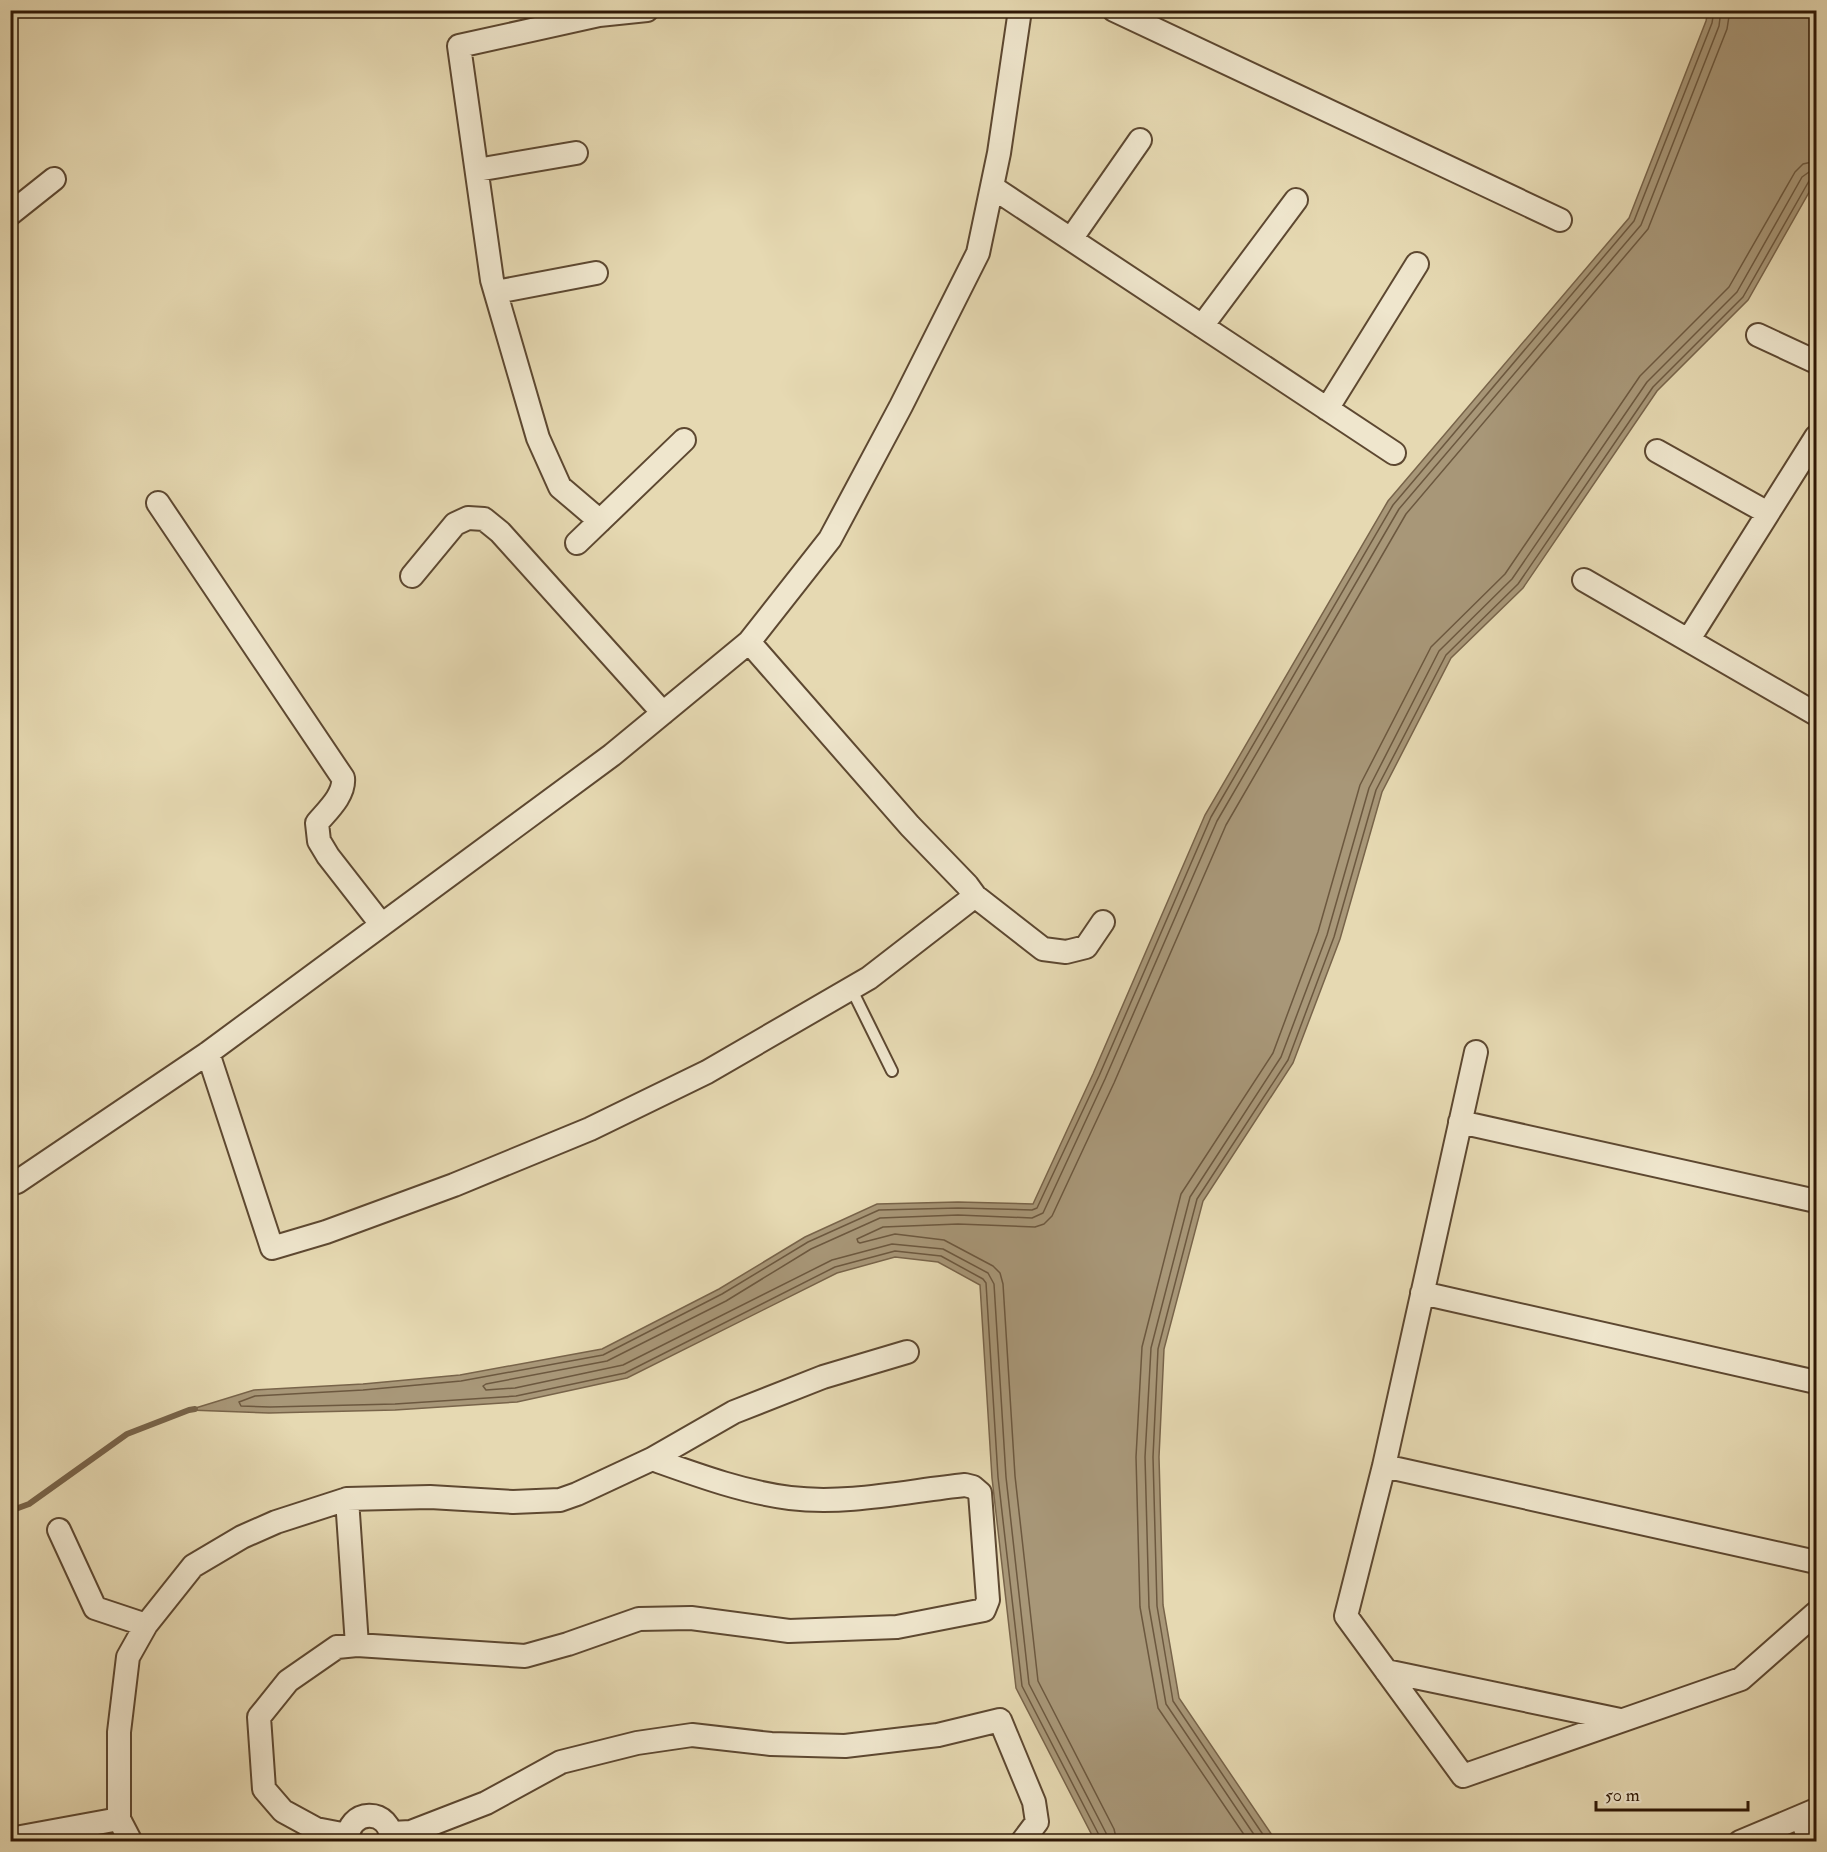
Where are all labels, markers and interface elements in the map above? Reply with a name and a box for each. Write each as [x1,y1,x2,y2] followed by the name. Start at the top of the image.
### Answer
[1596,1774,1748,1812] scale bar
[1605,1784,1640,1807] text: 50 m

